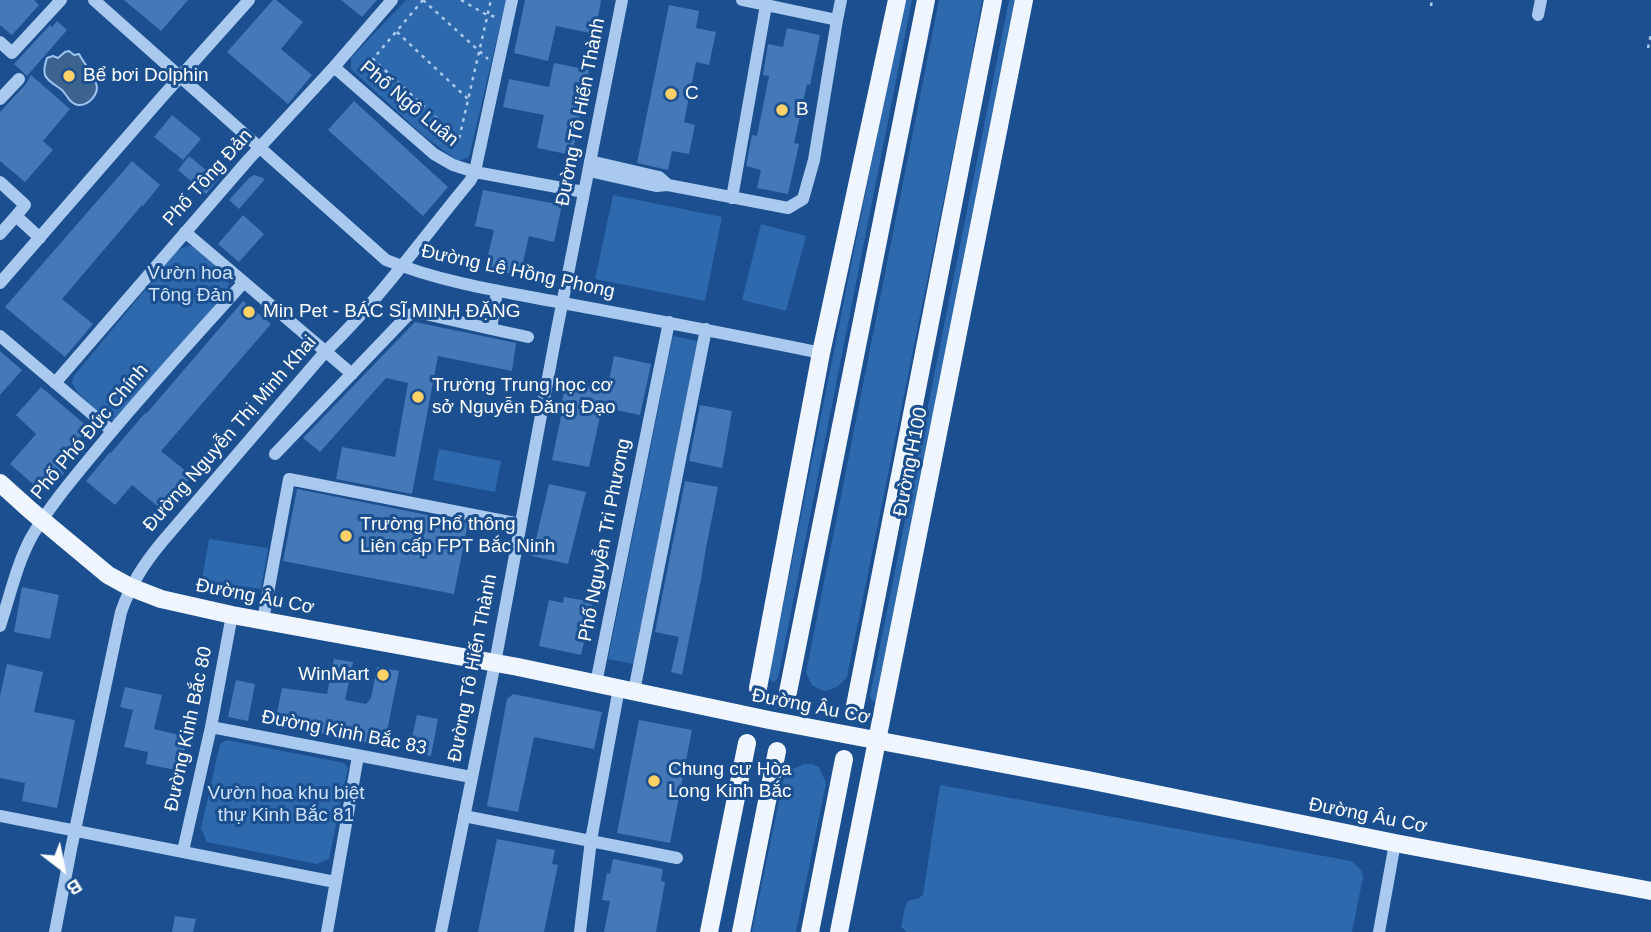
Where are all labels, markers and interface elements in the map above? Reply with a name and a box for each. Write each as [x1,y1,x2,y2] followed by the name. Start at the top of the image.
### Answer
[552,16,610,208] street label: Đường Tô Hiến Thành
[355,56,463,152] street label: Phố Ngô Luân
[83,65,208,87] place label: Bể bơi Dolphin
[61,68,77,84] marker: Bể bơi Dolphin
[685,83,699,105] place label: C
[663,86,679,102] marker: C
[796,99,809,121] place label: B
[774,102,790,118] marker: B
[159,125,257,231] street label: Phố Tông Đản
[419,240,617,304] street label: Đường Lê Hồng Phong
[147,263,233,307] park label: Vườn hoa Tông Đản
[263,301,521,323] place label: Min Pet - BÁC SĨ MINH ĐẶNG
[241,304,257,320] marker: Min Pet - BÁC SĨ MINH ĐẶNG
[139,331,321,537] street label: Đường Nguyễn Thị Minh Khai
[27,360,153,504] street label: Phố Phó Đức Chính
[432,375,616,419] place label: Trường Trung học cơ sở Nguyễn Đăng Đạo
[410,389,426,405] marker: Trường Trung học cơ sở Nguyễn Đăng Đạo
[889,405,933,519] street label: Đường H100
[574,437,636,643] street label: Phố Nguyễn Tri Phương
[360,514,555,558] place label: Trường Phổ thông Liên cấp FPT Bắc Ninh
[338,528,354,544] marker: Trường Phổ thông Liên cấp FPT Bắc Ninh
[444,572,502,764] street label: Đường Tô Hiến Thành
[194,574,316,620] street label: Đường Âu Cơ
[160,645,218,813] street label: Đường Kinh Bắc 80
[298,664,369,686] place label: WinMart
[375,667,391,683] marker: WinMart
[750,684,872,730] street label: Đường Âu Cơ
[259,706,429,760] street label: Đường Kinh Bắc 83
[668,759,792,803] place label: Chung cư Hòa Long Kinh Bắc
[646,773,662,789] marker: Chung cư Hòa Long Kinh Bắc
[207,783,365,827] park label: Vườn hoa khu biệt thự Kinh Bắc 81
[1307,793,1429,839] street label: Đường Âu Cơ
[28,834,98,904] north arrow
[63,875,86,900] text: B

